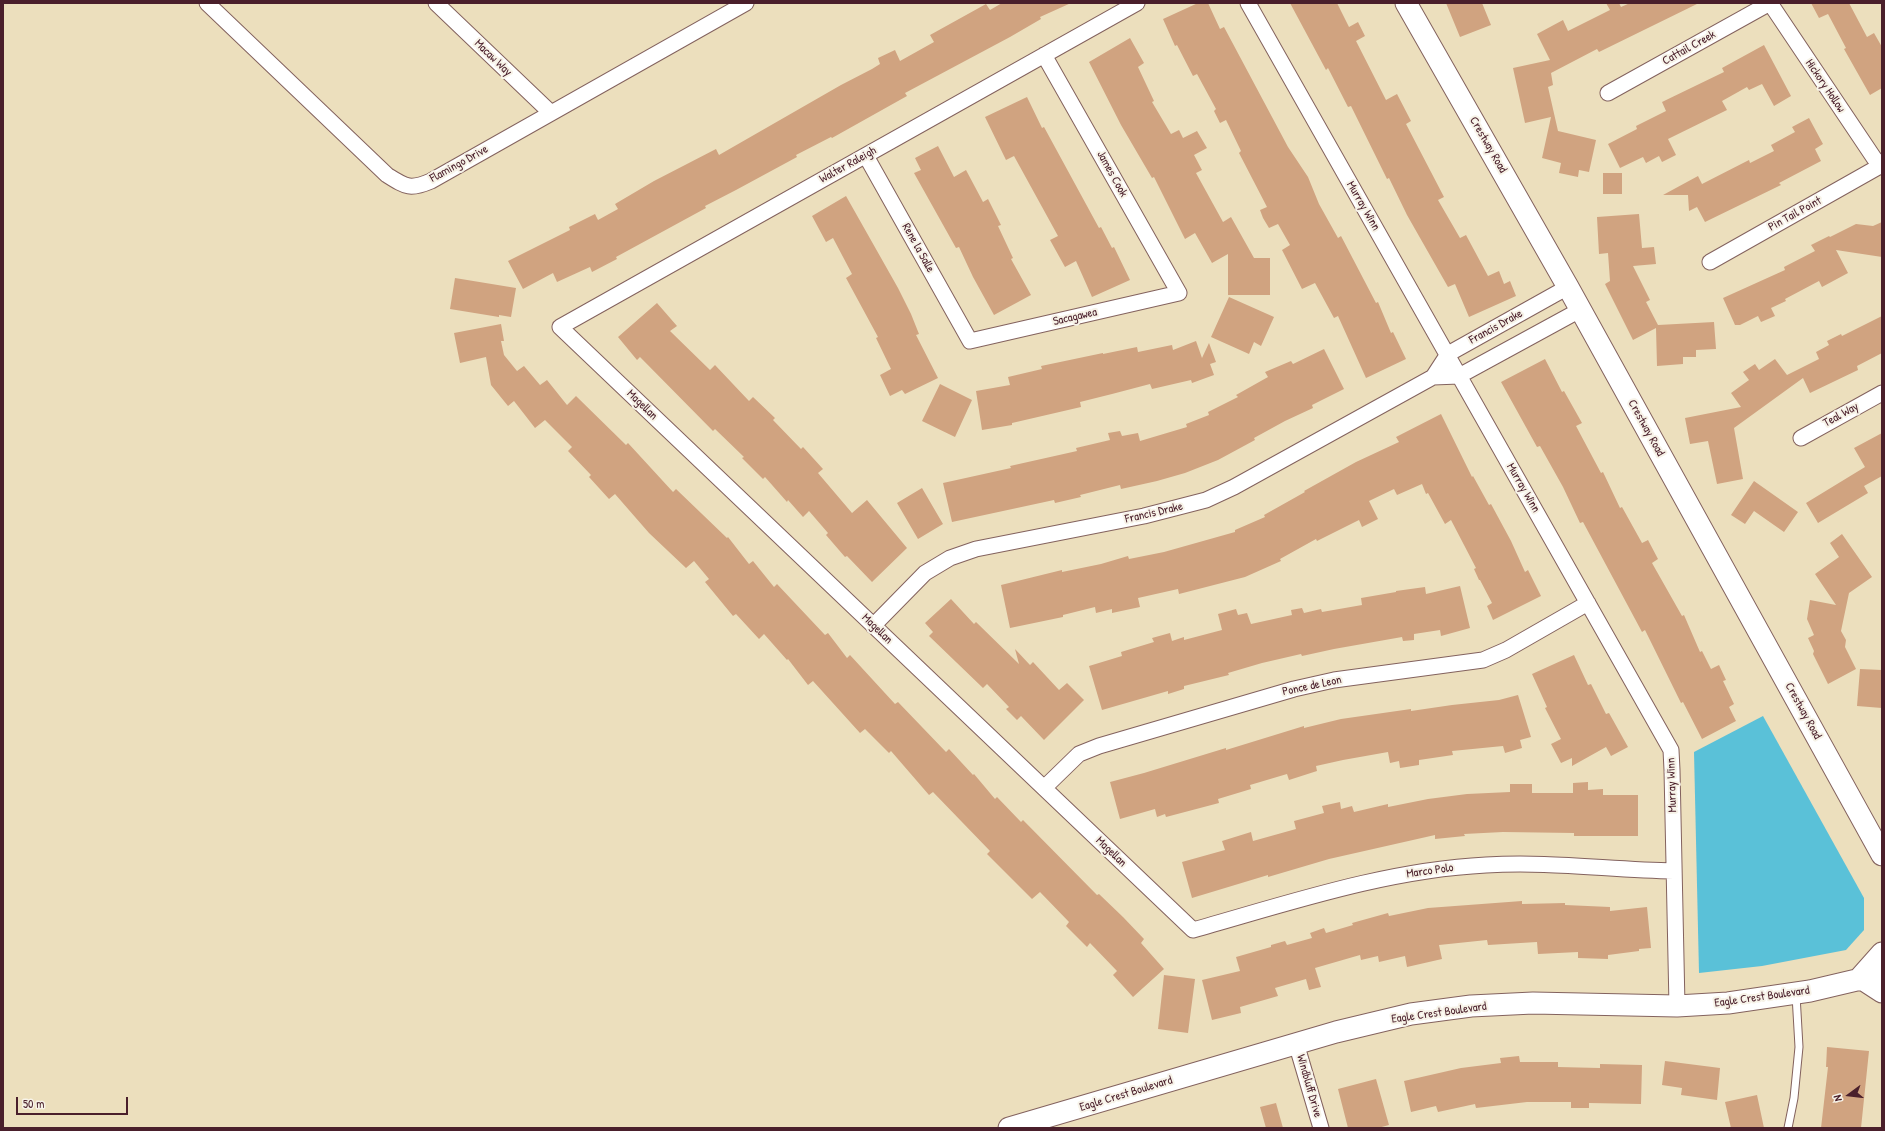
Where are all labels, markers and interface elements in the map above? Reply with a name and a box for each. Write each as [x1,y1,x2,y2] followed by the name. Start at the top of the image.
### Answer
[1660,27,1718,69] street label: Cattail Creek
[471,37,515,79] street label: Macaw Way
[1802,57,1848,115] street label: Hickory Hollow
[1466,114,1510,176] street label: Crestway Road
[427,142,491,186] street label: Flamingo Drive
[817,143,879,187] street label: Walter Raleigh
[1093,148,1131,200] street label: James Cook
[1343,179,1383,233] street label: Murray Winn
[1766,194,1824,234] street label: Pin Tail Point
[899,221,937,275] street label: Rene la Salle
[1052,305,1098,329] street label: Sacagawea
[1467,306,1525,348] street label: Francis Drake
[624,387,660,423] street label: Magellan
[1625,397,1667,459] street label: Crestway Road
[1821,399,1861,431] street label: Teal Way
[1503,461,1543,515] street label: Murray Winn
[1124,499,1184,527] street label: Francis Drake
[859,611,895,647] street label: Magellan
[1281,673,1343,699] street label: Ponce de Leon
[1782,680,1824,742] street label: Crestway Road
[1664,757,1680,813] street label: Murray Winn
[1093,834,1129,870] street label: Magellan
[1406,861,1454,881] street label: Marco Polo
[1713,983,1811,1011] street label: Eagle Crest Boulevard
[1390,999,1488,1027] street label: Eagle Crest Boulevard
[1293,1053,1325,1119] street label: Windbluff Drive
[1078,1073,1174,1115] street label: Eagle Crest Boulevard
[1829,1075,1869,1115] north arrow
[18,1089,130,1115] scale bar
[1830,1093,1845,1103] text: N
[23,1095,44,1112] text: 50 m

